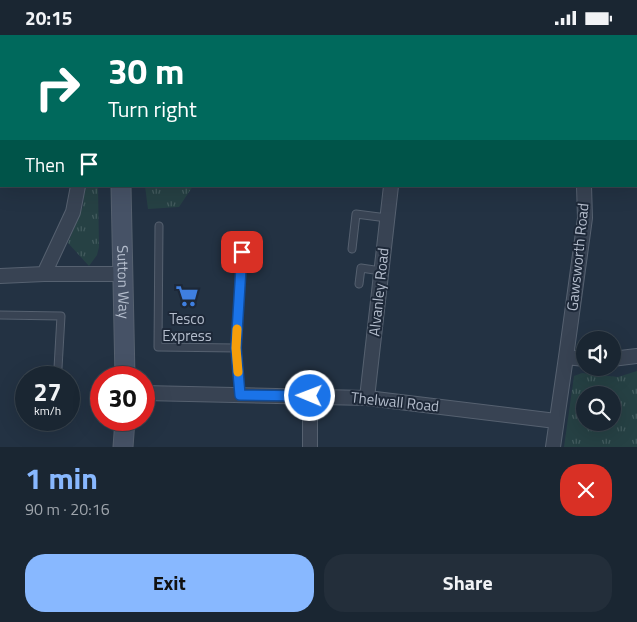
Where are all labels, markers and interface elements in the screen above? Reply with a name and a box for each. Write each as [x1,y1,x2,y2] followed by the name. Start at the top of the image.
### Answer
[25,3,72,32] text: 20:15
[108,44,184,98] text: 30 m
[25,55,90,120] icon: right
[108,92,197,126] text: Turn right
[25,150,65,179] text: Then
[75,150,103,178] icon: arrive
[560,202,595,312] street label: Gawsworth Road
[221,231,263,273] pin
[228,238,256,266] icon: arrive
[111,245,136,319] street label: Sutton Way
[362,246,395,337] street label: Alvanley Road
[174,283,200,309] supermarket icon: Tesco Express
[162,307,212,347] place label: Tesco Express
[576,331,621,431] map controls
[576,331,621,376] button: sound
[90,366,155,431] speed limit sign: 30
[283,369,335,421] position arrow
[33,373,62,411] text: 27
[350,385,440,418] street label: Thelwall Road
[576,386,621,431] button: search
[34,401,61,420] text: km/h
[25,455,98,501] text: 1 min
[560,464,612,516] button: close
[25,497,110,521] text: 90 m · 20:16
[25,554,314,612] button: Exit
[324,554,612,612] button: Share

